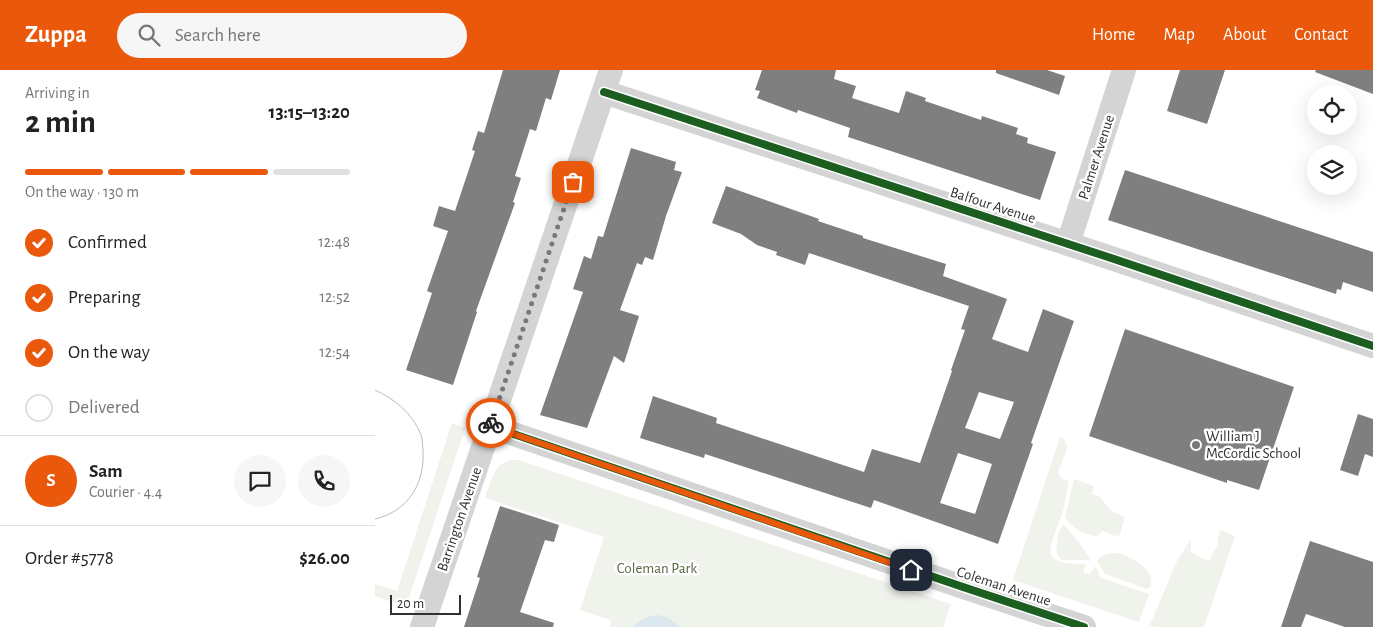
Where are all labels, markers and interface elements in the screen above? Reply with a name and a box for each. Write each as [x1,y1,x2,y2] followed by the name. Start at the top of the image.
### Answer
[117,13,467,58] search box
[135,21,163,49] icon: search
[25,23,87,47] text: Zuppa
[175,26,261,45] text: Search here
[1092,26,1135,44] text: Home
[1163,26,1195,44] text: Map
[1223,26,1266,44] text: About
[1294,26,1348,44] text: Contact
[25,85,90,101] text: Arriving in
[1307,85,1357,195] map controls
[1307,85,1357,135] button: locate
[269,103,350,122] text: 13:15–13:20
[25,106,96,138] text: 2 min
[1076,113,1117,201] street label: Palmer Avenue
[1307,145,1357,195] button: layers
[552,161,594,203] pin
[559,168,587,196] icon: bag
[25,184,139,200] text: On the way · 130 m
[948,185,1037,226] street label: Balfour Avenue
[25,229,53,257] icon: check
[68,233,147,252] text: Confirmed
[318,234,350,250] text: 12:48
[25,284,53,312] icon: check
[68,288,141,307] text: Preparing
[320,289,350,305] text: 12:52
[25,339,53,367] icon: check
[68,343,150,362] text: On the way
[319,344,350,360] text: 12:54
[68,398,140,417] text: Delivered
[466,398,516,448] courier
[477,409,505,437] icon: bike
[1206,429,1301,461] place label: William J McCordic School
[1190,439,1202,451] marker: William J McCordic School
[234,455,286,507] button: chat
[298,455,350,507] button: phone
[89,462,123,481] text: Sam
[435,465,484,573] street label: Barrington Avenue
[46,471,56,490] text: S
[89,484,162,500] text: Courier · 4.4
[25,549,114,568] text: Order #5778
[299,549,350,568] text: $26.00
[890,549,932,591] pin
[897,556,925,584] icon: home
[617,561,697,576] park label: Coleman Park
[955,564,1053,609] street label: Coleman Avenue
[390,592,461,615] scale bar
[397,597,424,611] text: 20 m

